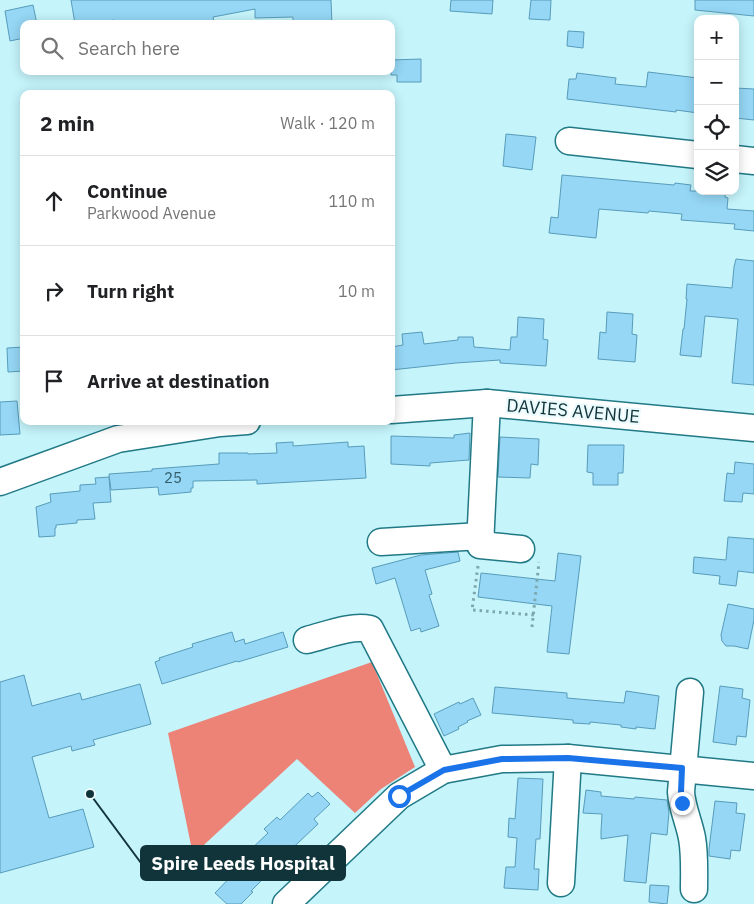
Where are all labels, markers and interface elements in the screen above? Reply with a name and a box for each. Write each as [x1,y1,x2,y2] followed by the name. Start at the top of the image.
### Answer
[694,15,739,195] map controls
[694,15,739,60] button: +
[20,20,395,75] search box
[38,34,66,62] icon: search
[78,36,180,60] text: Search here
[694,60,739,105] button: −
[694,105,739,150] button: locate
[40,109,95,137] text: 2 min
[280,113,375,133] text: Walk · 120 m
[694,150,739,195] button: layers
[87,179,167,203] text: Continue
[40,187,68,215] icon: ahead
[328,191,375,211] text: 110 m
[87,203,216,223] text: Parkwood Avenue
[40,277,68,305] icon: right
[87,279,174,303] text: Turn right
[338,281,375,301] text: 10 m
[40,367,68,395] icon: arrive
[87,369,270,393] text: Arrive at destination
[505,393,641,428] street label: DAVIES AVENUE
[164,468,182,487] house number: 25
[388,785,411,808] route start
[671,792,694,815] route end
[141,846,345,880] callout: Spire Leeds Hospital
[151,851,335,875] text: Spire Leeds Hospital

